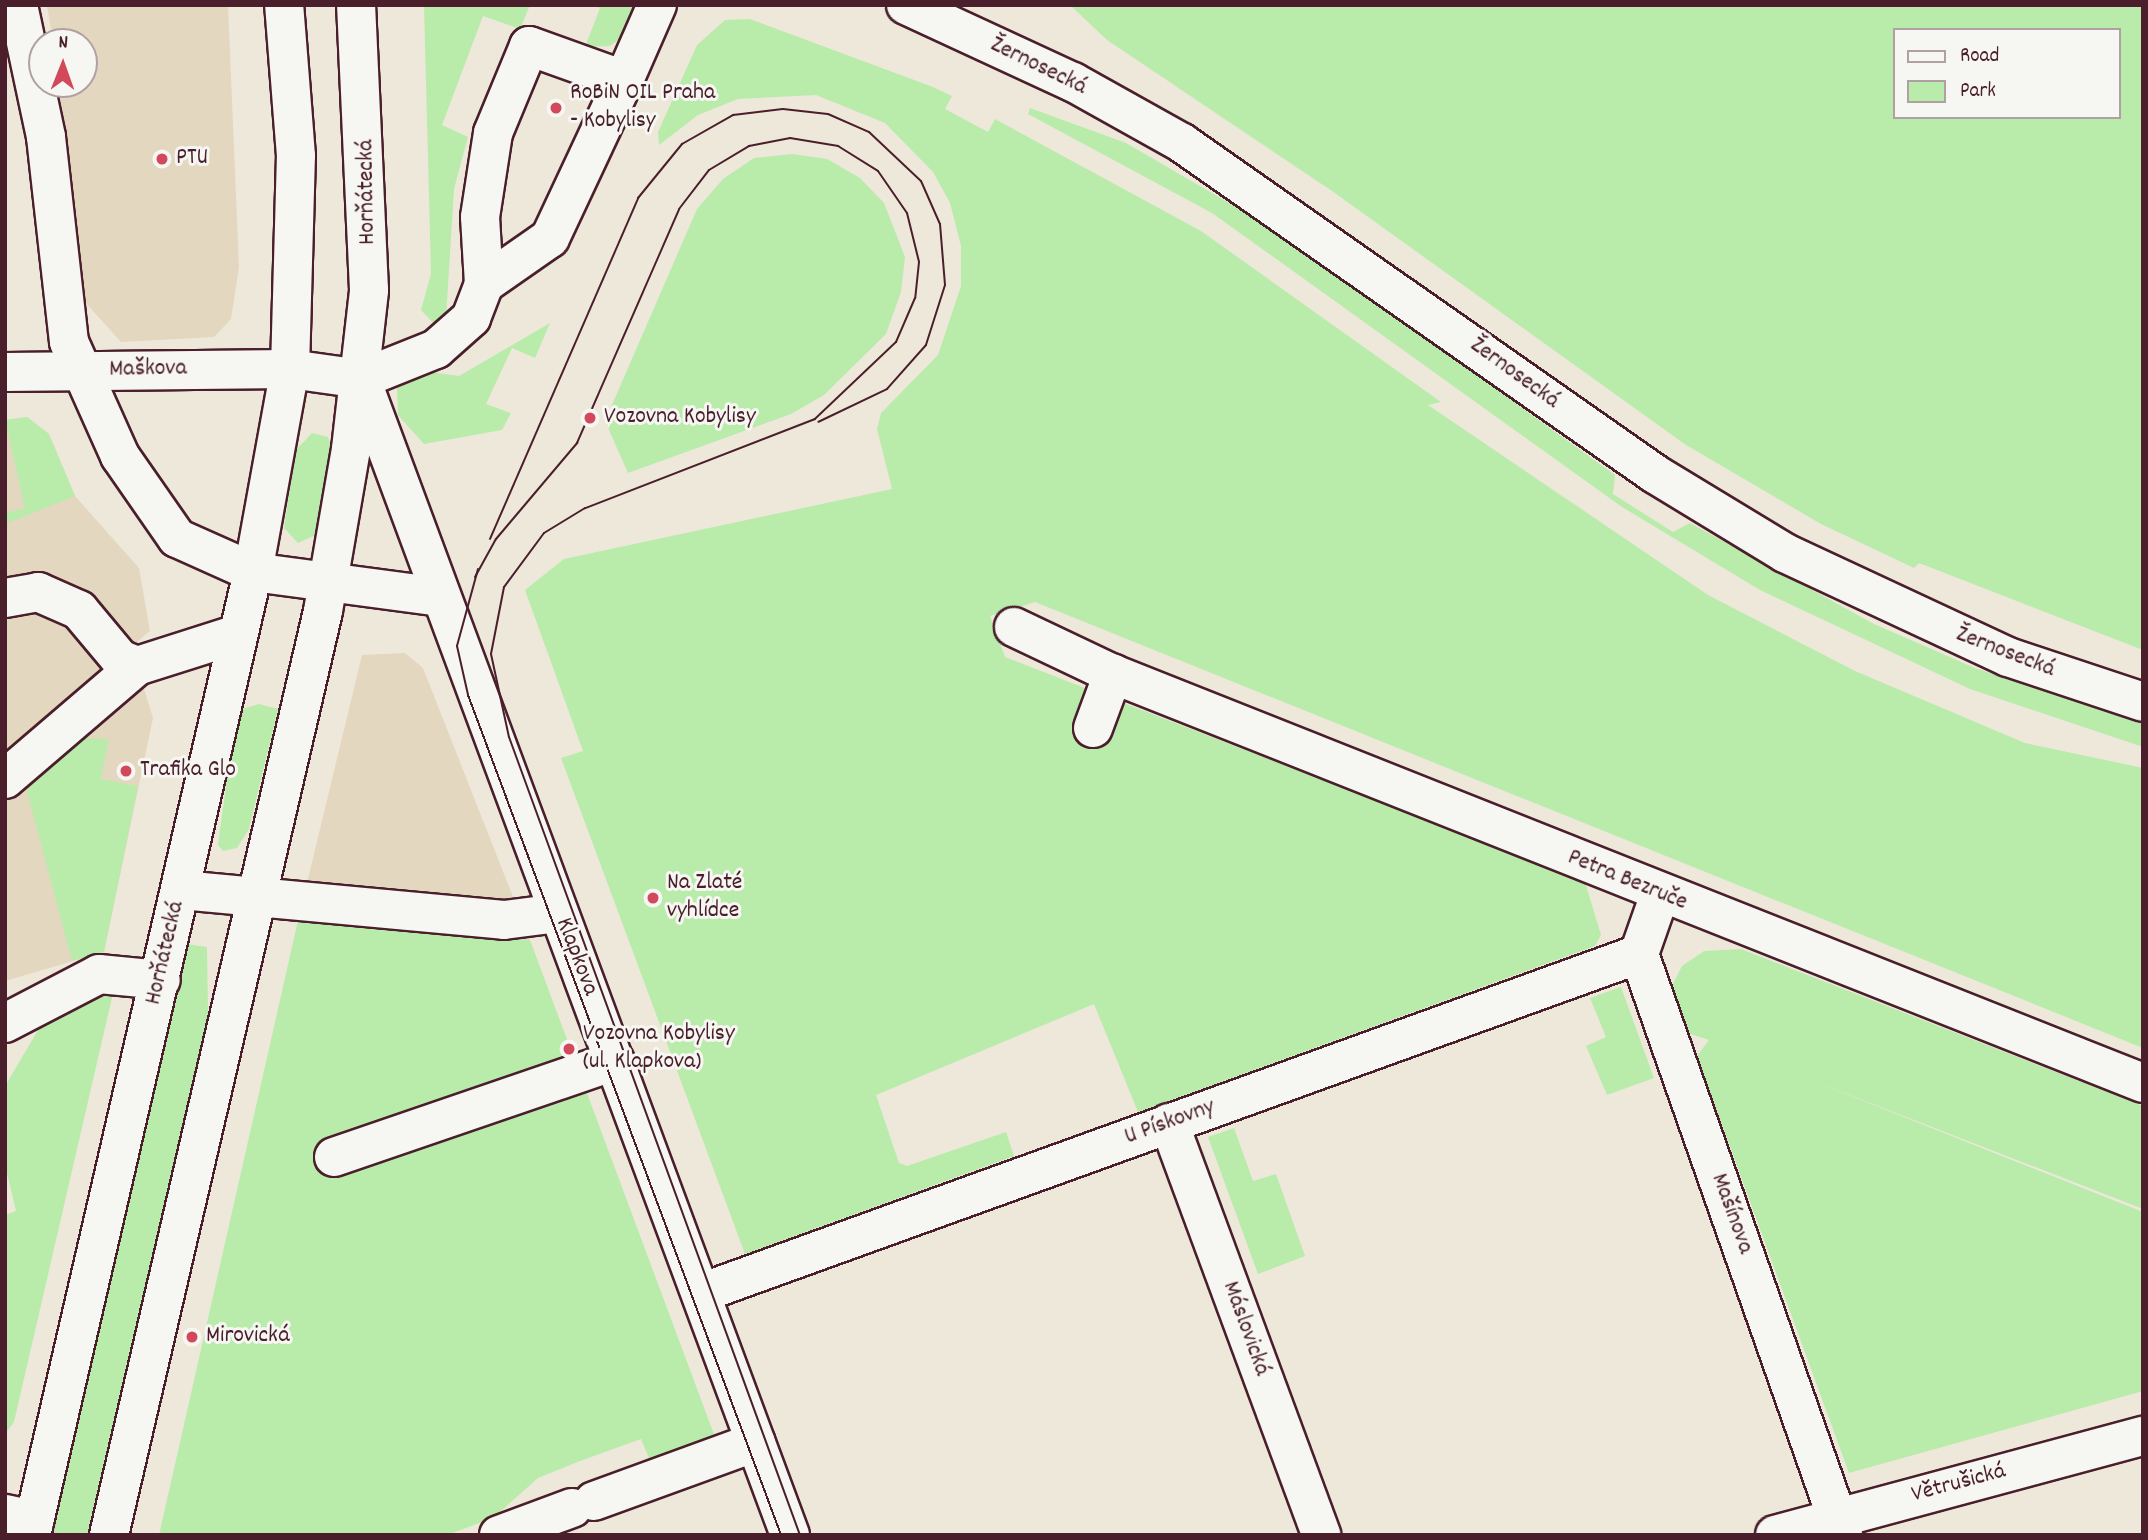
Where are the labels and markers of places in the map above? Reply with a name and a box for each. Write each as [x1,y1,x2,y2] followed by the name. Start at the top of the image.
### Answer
[570,80,715,136] place label: RoBiN OIL Praha - Kobylisy
[548,100,564,116] marker: RoBiN OIL Praha - Kobylisy
[176,145,208,173] place label: PTU
[154,151,170,167] marker: PTU
[604,404,756,432] place label: Vozovna Kobylisy
[582,410,598,426] marker: Vozovna Kobylisy
[140,757,236,785] place label: Trafika Glo
[118,763,134,779] marker: Trafika Glo
[667,870,742,926] place label: Na Zlaté vyhlídce
[645,890,661,906] marker: Na Zlaté vyhlídce
[583,1021,735,1077] place label: Vozovna Kobylisy (ul. Klapkova)
[561,1041,577,1057] marker: Vozovna Kobylisy (ul. Klapkova)
[206,1323,290,1351] place label: Mirovická
[184,1329,200,1345] marker: Mirovická

